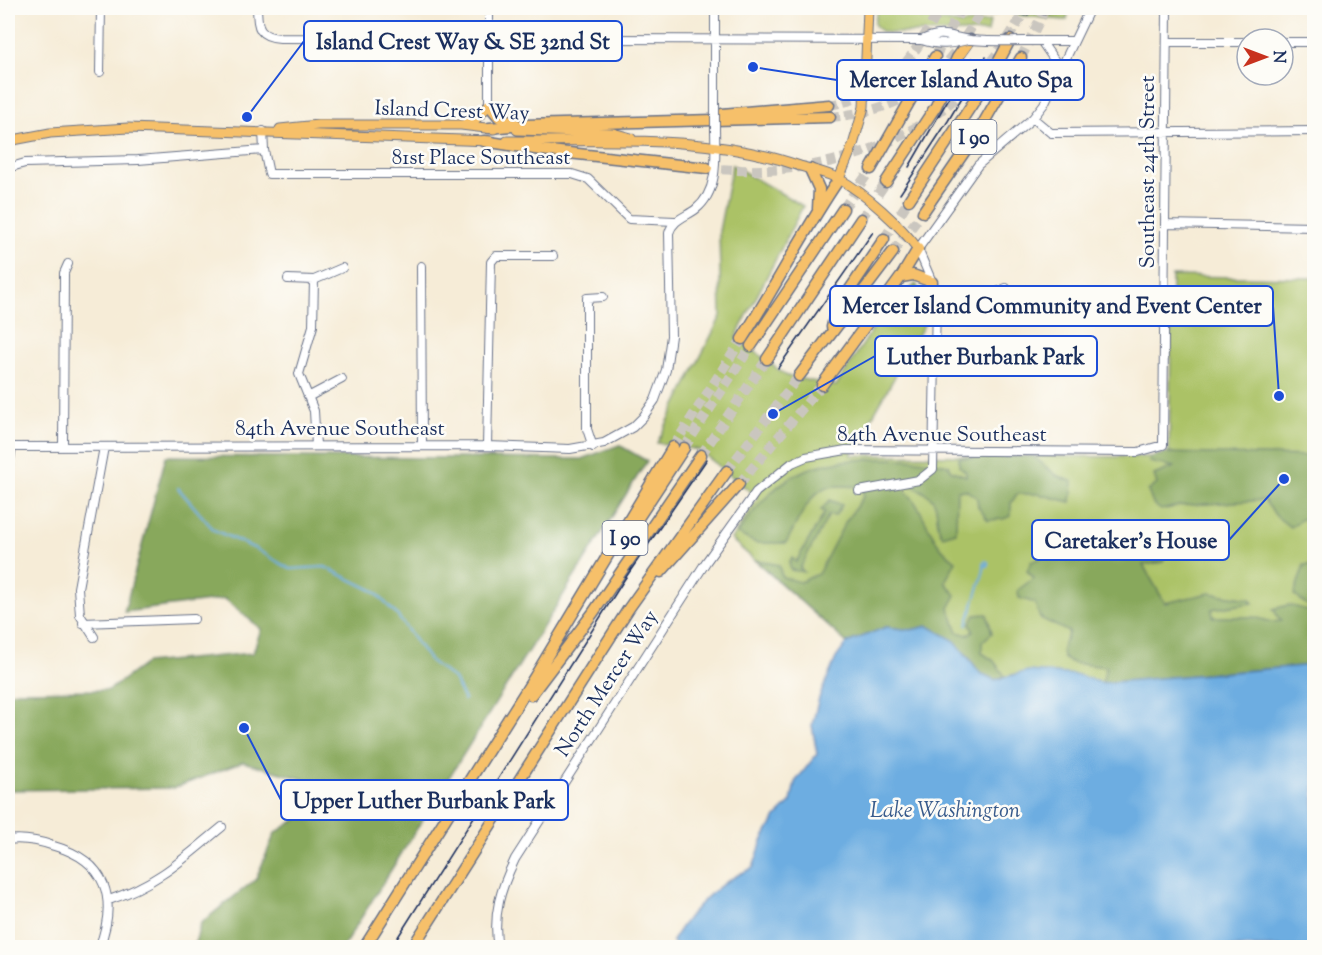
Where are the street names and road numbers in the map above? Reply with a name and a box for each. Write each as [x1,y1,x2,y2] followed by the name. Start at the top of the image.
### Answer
[1134,75,1164,269] street label: Southeast 24th Street
[374,94,531,130] street label: Island Crest Way
[952,120,996,154] road number: I 90
[392,144,570,174] street label: 81st Place Southeast
[235,415,445,445] street label: 84th Avenue Southeast
[837,421,1047,451] street label: 84th Avenue Southeast
[602,521,648,555] road number: I 90
[549,604,667,764] street label: North Mercer Way

